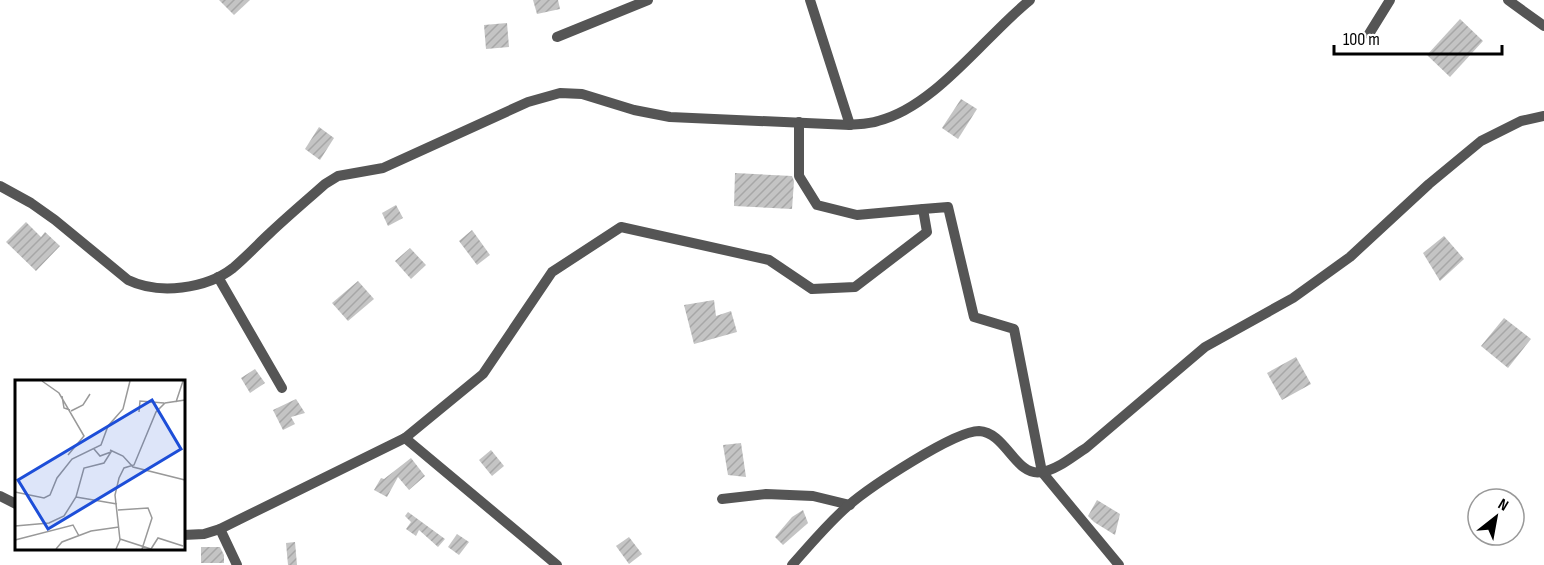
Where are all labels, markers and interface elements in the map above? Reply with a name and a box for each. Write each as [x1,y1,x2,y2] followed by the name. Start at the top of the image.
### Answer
[1334,18,1502,56] scale bar
[1343,29,1380,50] text: 100 m
[15,380,184,550] inset map
[1466,487,1526,547] north arrow
[1494,495,1512,516] text: N

